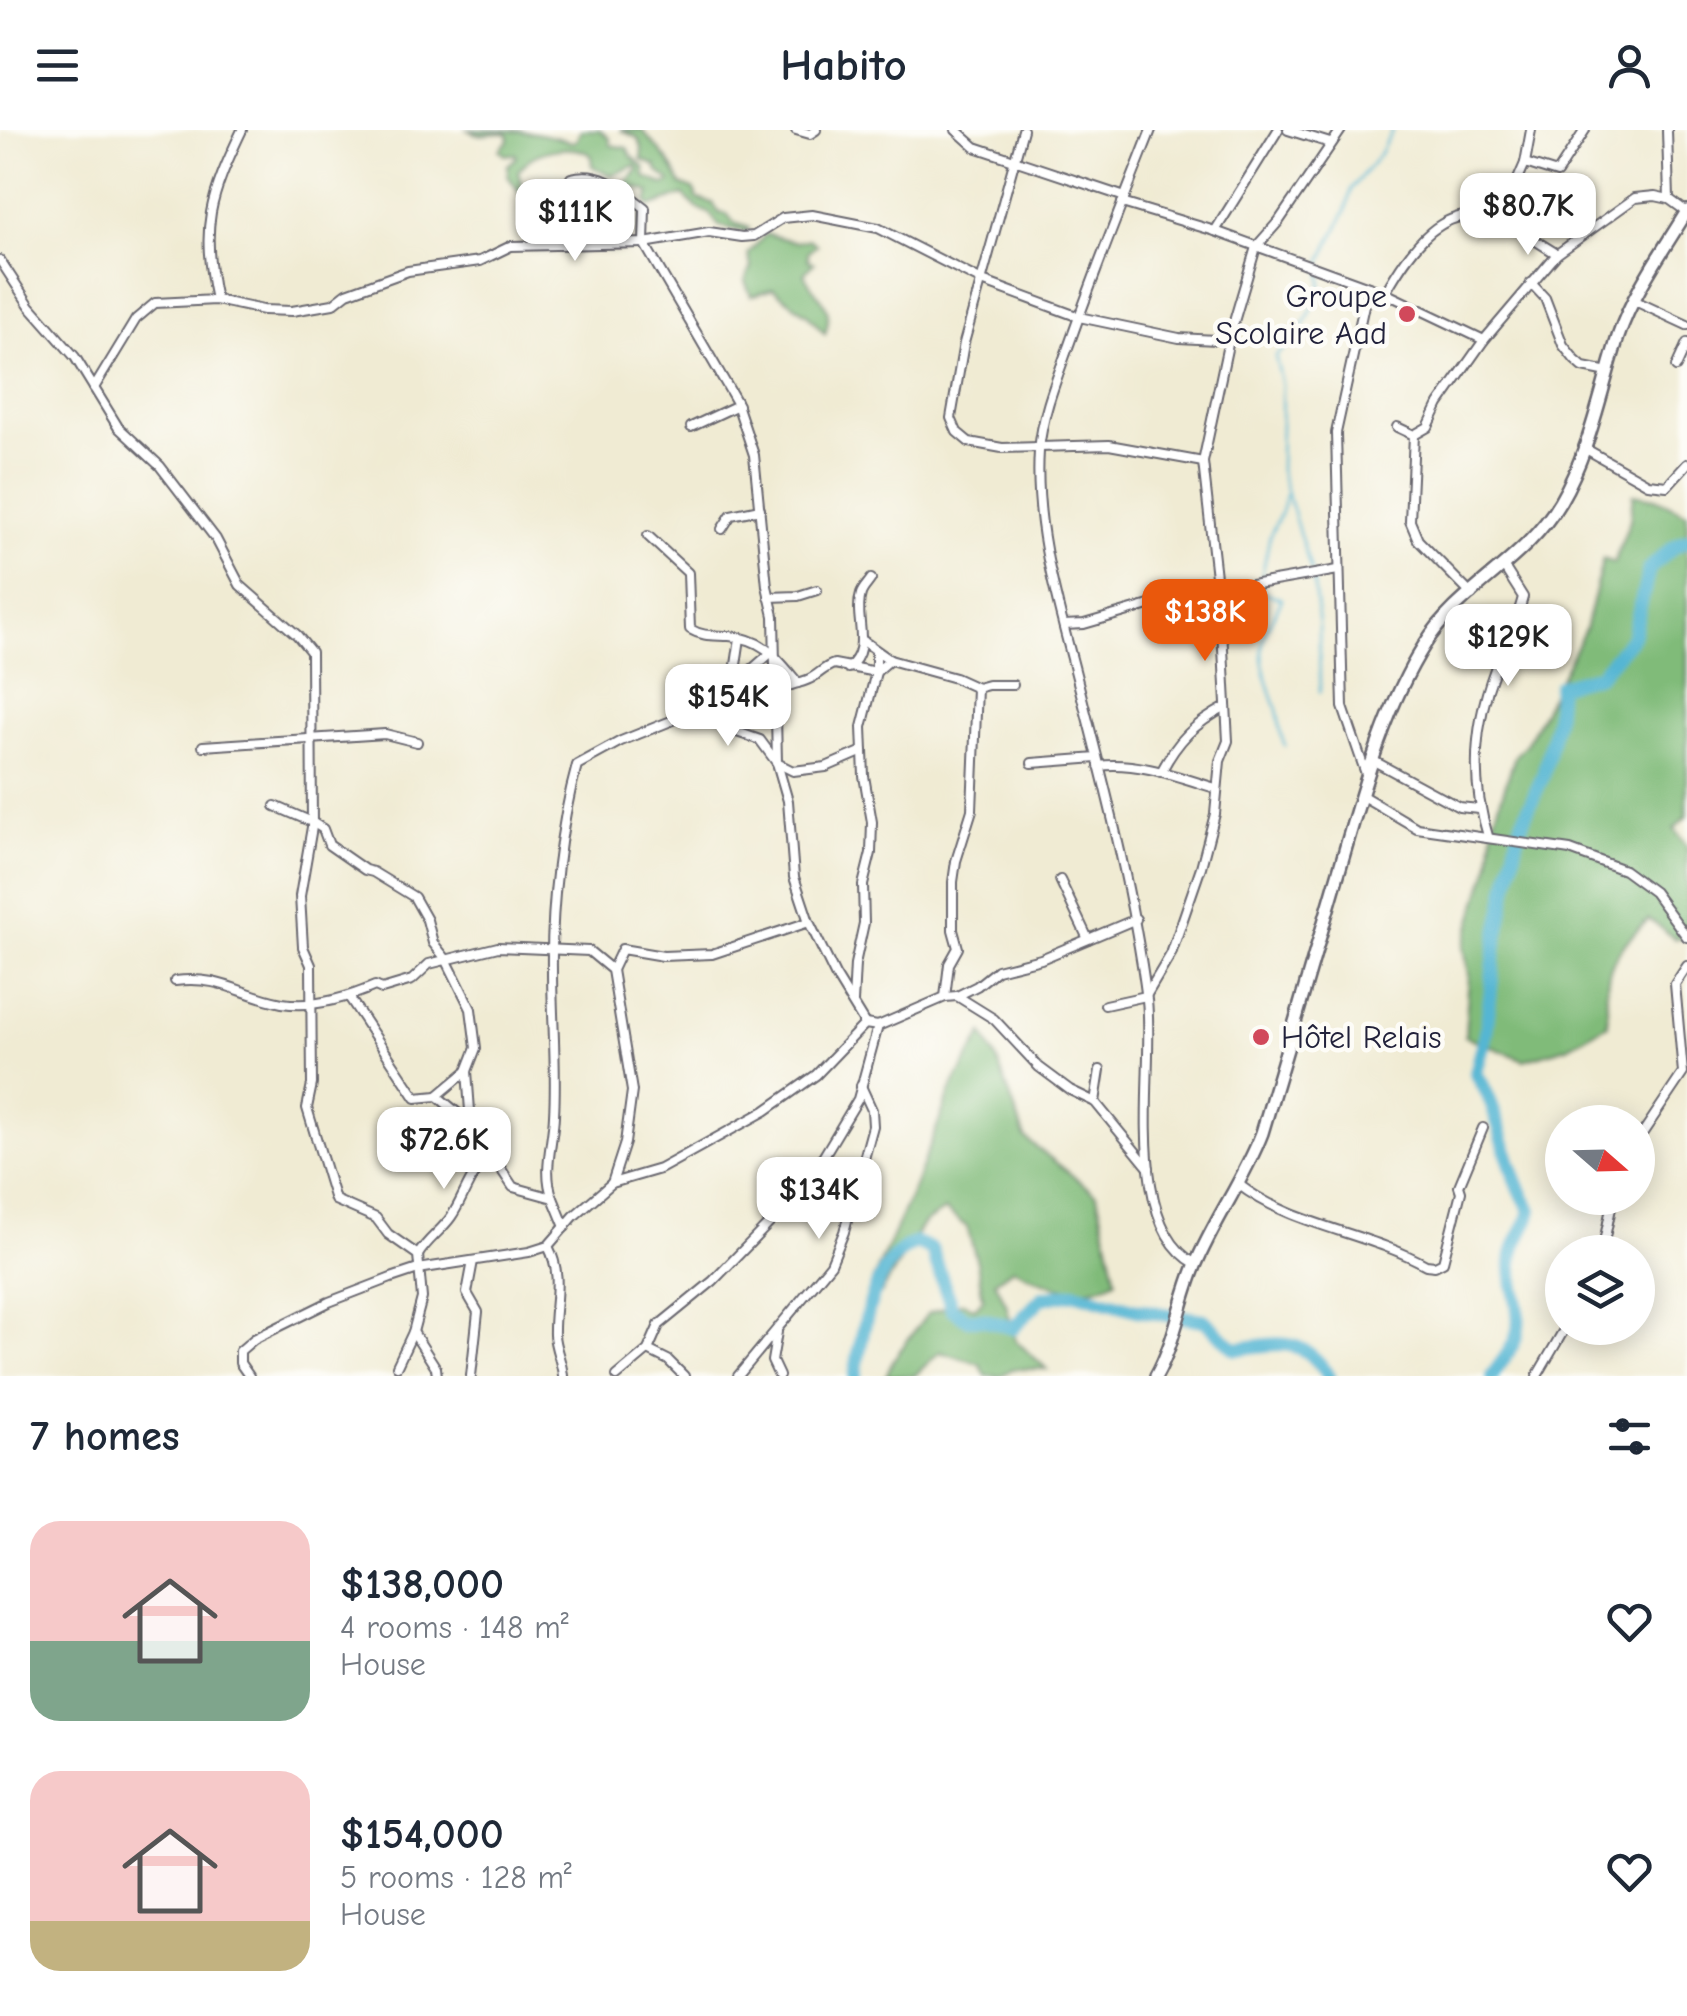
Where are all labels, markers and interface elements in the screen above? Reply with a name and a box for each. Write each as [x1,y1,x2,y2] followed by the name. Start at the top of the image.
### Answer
[30,38,85,93] icon: menu
[1602,38,1657,93] icon: person
[780,39,907,91] text: Habito
[1447,173,1609,258] pin: $80.7K
[505,179,645,264] pin: $111K
[1482,187,1574,224] text: $80.7K
[537,193,613,230] text: $111K
[1215,278,1387,352] place label: Groupe Scolaire Aad
[1396,303,1418,325] marker: Groupe Scolaire Aad
[1135,579,1275,664] pin: $138K
[1164,593,1246,630] text: $138K
[1438,604,1578,689] pin: $129K
[1467,618,1549,655] text: $129K
[658,664,798,749] pin: $154K
[687,678,769,715] text: $154K
[1281,1019,1442,1056] place label: Hôtel Relais
[1250,1026,1272,1048] marker: Hôtel Relais
[1545,1105,1655,1215] north arrow
[1545,1105,1655,1345] map controls
[363,1107,525,1192] pin: $72.6K
[399,1121,489,1158] text: $72.6K
[749,1157,889,1242] pin: $134K
[779,1171,859,1208] text: $134K
[1545,1235,1655,1345] button: layers
[1602,1409,1657,1464] icon: filters
[30,1412,180,1461] text: 7 homes
[340,1560,504,1609] text: $138,000
[110,1561,230,1681] icon: home
[1602,1594,1657,1649] icon: heart
[340,1609,569,1646] text: 4 rooms · 148 m²
[340,1646,426,1683] text: House
[340,1810,504,1859] text: $154,000
[110,1811,230,1931] icon: home
[1602,1844,1657,1899] icon: heart
[340,1859,572,1896] text: 5 rooms · 128 m²
[340,1896,426,1933] text: House

